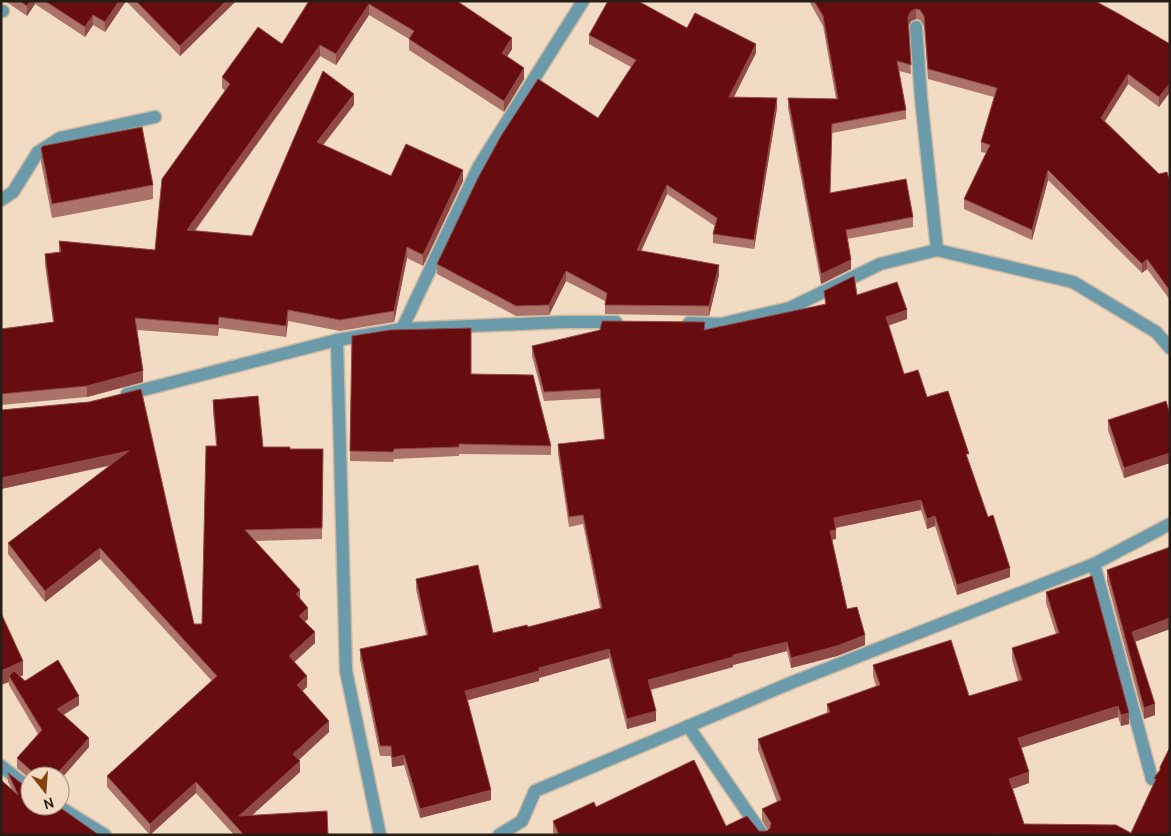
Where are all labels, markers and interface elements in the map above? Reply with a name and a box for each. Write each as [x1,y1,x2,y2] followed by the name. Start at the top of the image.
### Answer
[20,766,70,816] north arrow
[41,793,56,813] text: N

